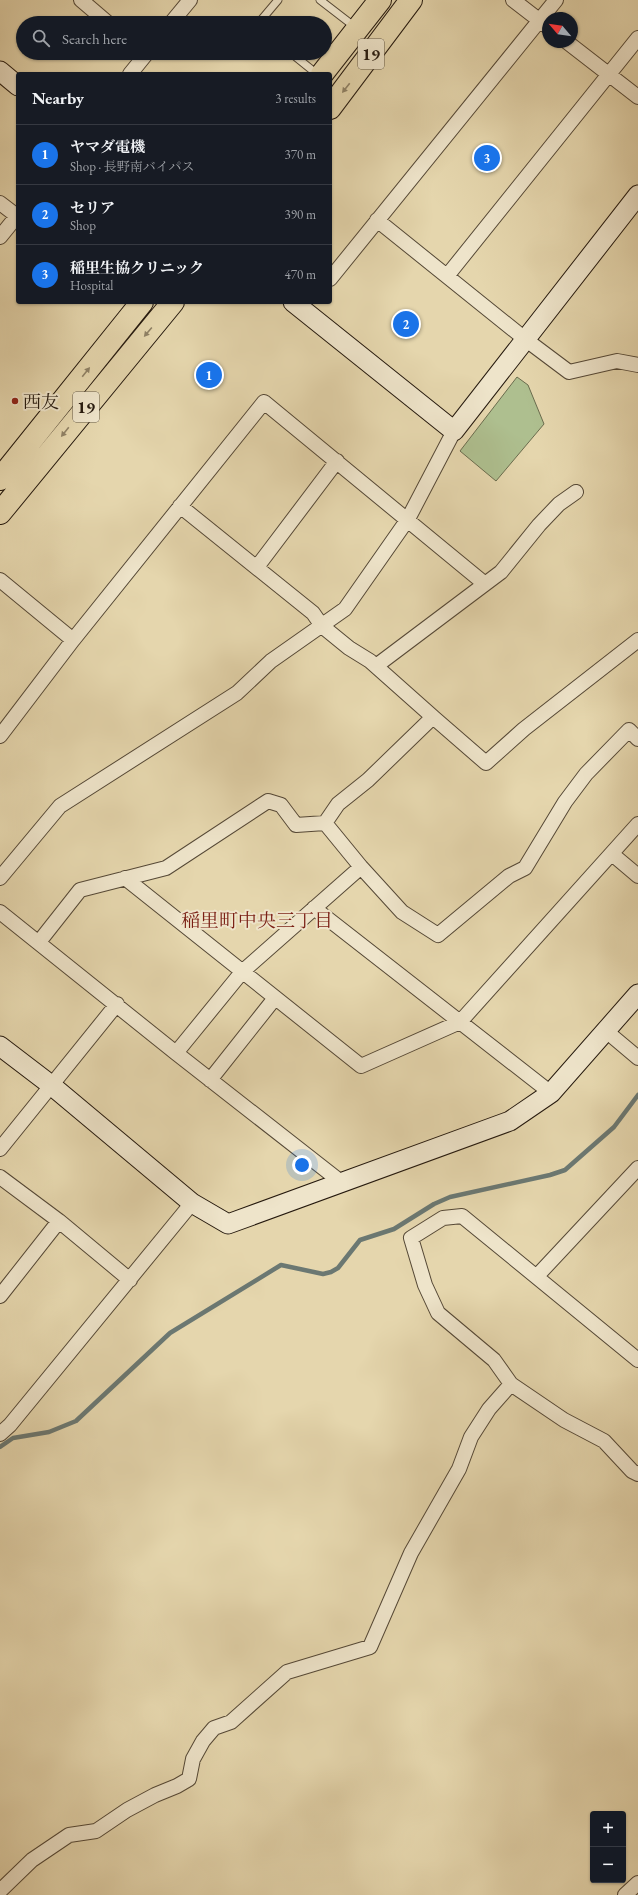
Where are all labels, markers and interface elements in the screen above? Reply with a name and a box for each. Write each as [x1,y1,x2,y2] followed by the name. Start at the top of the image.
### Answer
[542,12,578,48] north arrow
[16,16,332,60] search box
[30,27,52,49] icon: search
[62,29,127,48] text: Search here
[358,39,384,69] road number: 19
[342,82,351,93] one-way arrow
[32,87,84,109] text: Nearby
[275,90,316,107] text: 3 results
[70,137,145,156] text: ヤマダ電機
[474,143,500,173] pin: 3
[42,146,48,163] text: 1
[285,146,316,163] text: 370 m
[70,158,194,175] text: Shop · 長野南バイパス
[70,198,115,217] text: セリア
[42,206,48,223] text: 2
[285,206,316,223] text: 390 m
[70,217,96,234] text: Shop
[70,258,204,277] text: 稲里生協クリニック
[42,266,48,283] text: 3
[285,266,316,283] text: 470 m
[70,277,114,294] text: Hospital
[393,309,419,339] pin: 2
[143,327,152,337] one-way arrow
[196,360,222,390] pin: 1
[81,367,90,378] one-way arrow
[23,390,59,413] place label: 西友
[73,392,99,422] road number: 19
[10,396,20,406] marker: 西友
[61,427,69,438] one-way arrow
[181,908,333,933] district label: 稲里町中央三丁目
[292,1155,312,1175] your location
[590,1811,626,1883] map controls
[590,1811,626,1847] button: +
[590,1847,626,1883] button: −

